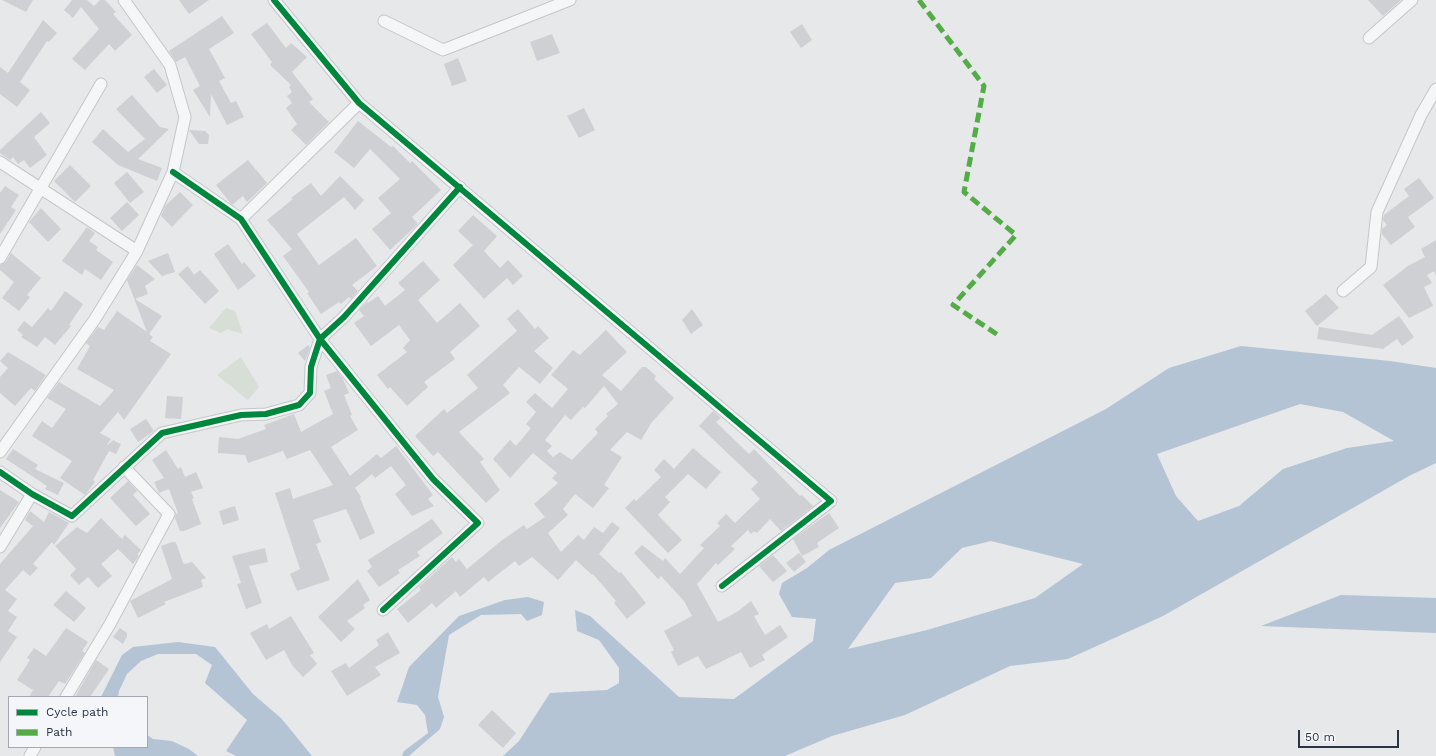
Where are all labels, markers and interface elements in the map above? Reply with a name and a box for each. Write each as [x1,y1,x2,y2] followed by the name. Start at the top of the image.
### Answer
[8,696,148,748] legend
[46,705,108,719] text: Cycle path
[1300,722,1401,748] scale bar
[46,725,72,739] text: Path
[1305,730,1335,744] text: 50 m

